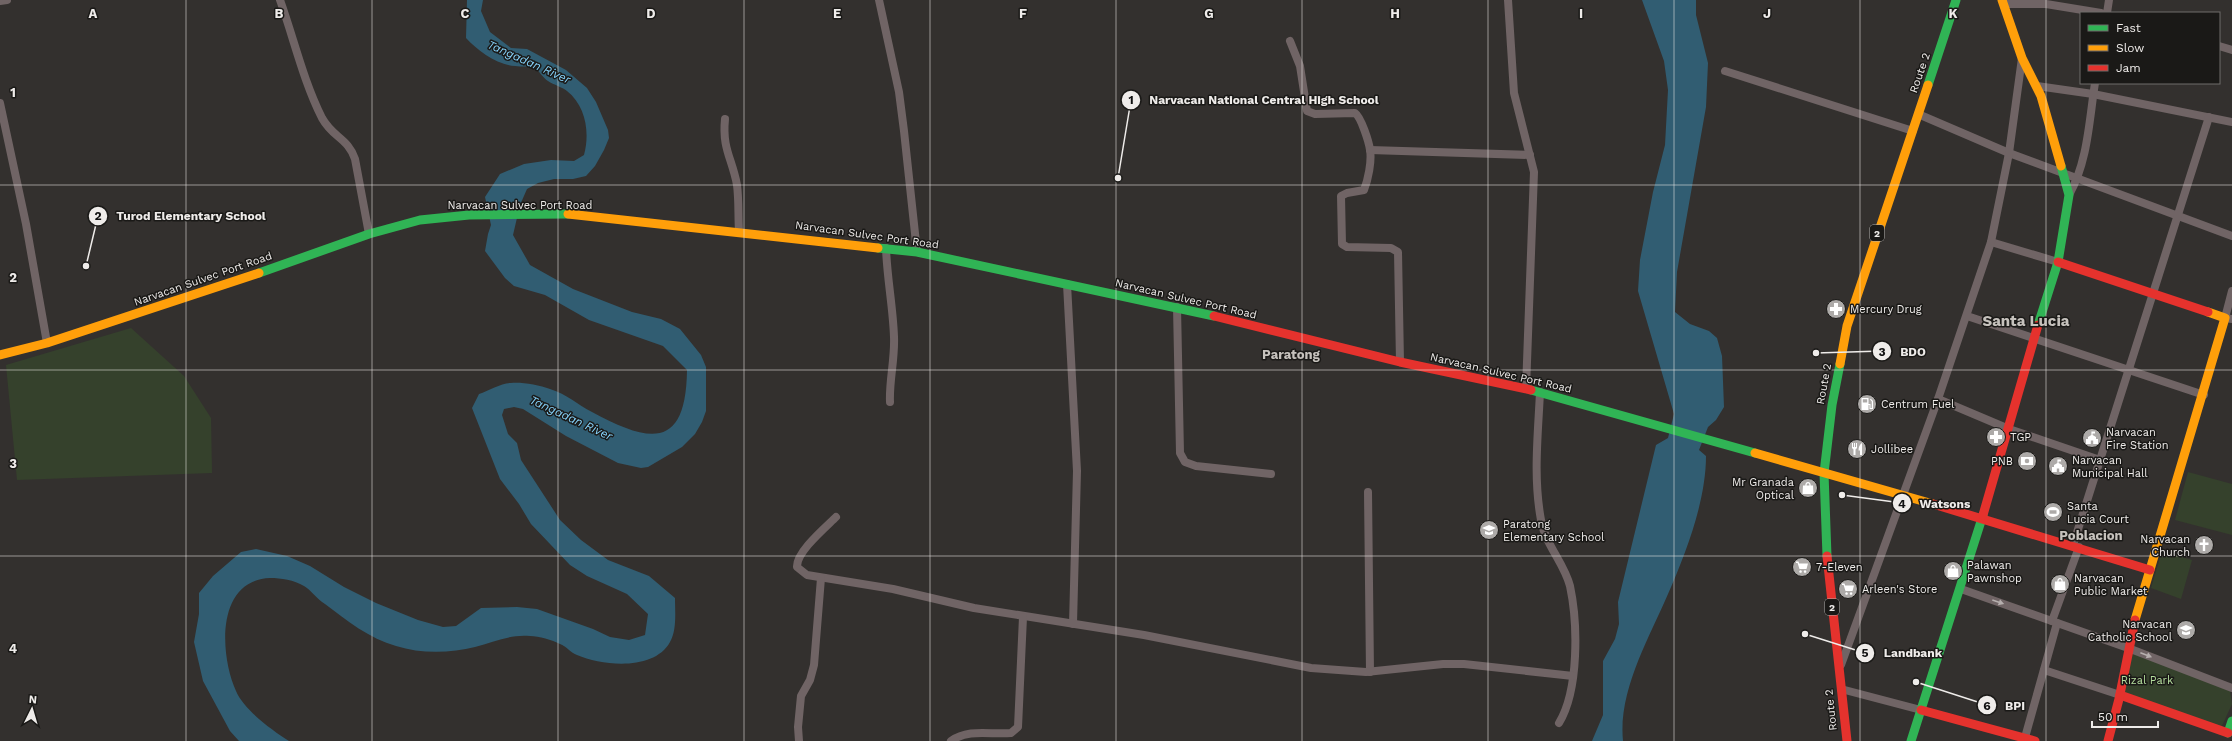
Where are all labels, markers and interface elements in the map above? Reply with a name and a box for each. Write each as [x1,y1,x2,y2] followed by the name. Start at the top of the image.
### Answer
[89,6,98,21] text: A
[275,6,284,21] text: B
[461,6,470,21] text: C
[646,6,656,21] text: D
[833,6,841,21] text: E
[1019,6,1027,21] text: F
[1204,6,1214,21] text: G
[1390,6,1400,21] text: H
[1579,6,1583,21] text: I
[1763,6,1771,21] text: J
[1948,6,1958,21] text: K
[2080,12,2220,84] legend
[2116,21,2141,35] text: Fast
[485,37,574,87] water label: Tangadan River
[2116,41,2144,55] text: Slow
[1907,51,1933,95] street label: Route 2
[2116,61,2141,75] text: Jam
[10,85,16,100] text: 1
[1121,88,1387,112] callout: Narvacan National Central High School
[1128,93,1134,107] text: 1
[1149,93,1379,107] text: Narvacan National Central High School
[448,199,592,212] street label: Narvacan Sulvec Port Road
[88,204,273,228] callout: Turod Elementary School
[94,209,102,223] text: 2
[116,209,266,223] text: Turod Elementary School
[794,218,940,252] street label: Narvacan Sulvec Port Road
[1870,225,1884,241] road number: 2
[132,249,274,309] street label: Narvacan Sulvec Port Road
[9,270,17,285] text: 2
[1114,276,1258,322] street label: Narvacan Sulvec Port Road
[1825,298,1847,320] pharmacy icon: Mercury Drug
[1850,303,1922,316] place label: Mercury Drug
[1983,312,2070,330] district label: Santa Lucia
[1872,339,1933,363] callout: BDO
[1878,345,1886,359] text: 3
[1900,345,1926,359] text: BDO
[1262,347,1321,362] district label: Paratong
[1429,350,1573,396] street label: Narvacan Sulvec Port Road
[1814,362,1834,406] street label: Route 2
[527,393,616,444] water label: Tangadan River
[1856,393,1878,415] fuel station icon: Centrum Fuel
[1881,398,1955,411] place label: Centrum Fuel
[1985,426,2007,448] pharmacy icon: TGP
[2106,426,2169,452] place label: Narvacan Fire Station
[2081,427,2103,449] public building icon: Narvacan Fire Station
[2010,431,2031,444] place label: TGP
[1846,438,1868,460] restaurant icon: Jollibee
[1871,443,1913,456] place label: Jollibee
[2016,450,2038,472] bank icon: PNB
[2072,454,2148,480] place label: Narvacan Municipal Hall
[1991,455,2013,468] place label: PNB
[2047,455,2069,477] public building icon: Narvacan Municipal Hall
[9,456,17,471] text: 3
[1732,476,1795,502] place label: Mr Granada Optical
[1797,477,1819,499] shop icon: Mr Granada Optical
[1892,491,1979,515] callout: Watsons
[1898,497,1906,511] text: 4
[1920,497,1971,511] text: Watsons
[2067,500,2129,526] place label: Santa Lucia Court
[2042,501,2064,523] sports icon: Santa Lucia Court
[1503,518,1605,544] place label: Paratong Elementary School
[1478,519,1500,541] school or university icon: Paratong Elementary School
[2059,528,2123,543] district label: Poblacion
[2140,533,2190,559] place label: Narvacan Church
[2193,534,2215,556] church icon: Narvacan Church
[1791,556,1813,578] supermarket icon: 7-Eleven
[1967,559,2022,585] place label: Palawan Pawnshop
[1942,560,1964,582] shop icon: Palawan Pawnshop
[1816,561,1863,574] place label: 7-Eleven
[2074,572,2148,598] place label: Narvacan Public Market
[2049,573,2071,595] shop icon: Narvacan Public Market
[1837,578,1859,600] supermarket icon: Arleen's Store
[1862,583,1937,596] place label: Arleen's Store
[1825,599,1839,615] road number: 2
[1992,599,2004,605] one-way arrow
[2088,618,2173,644] place label: Narvacan Catholic School
[2175,619,2197,641] school or university icon: Narvacan Catholic School
[9,641,18,656] text: 4
[1855,641,1950,665] callout: Landbank
[1862,646,1869,660] text: 5
[1884,646,1943,660] text: Landbank
[2141,652,2153,658] one-way arrow
[2121,674,2173,687] park label: Rizal Park
[12,689,52,729] north arrow
[1822,689,1840,731] street label: Route 2
[28,693,37,706] text: N
[1977,693,2033,717] callout: BPI
[1983,699,1991,713] text: 6
[2005,699,2025,713] text: BPI
[2092,703,2158,729] scale bar
[2098,710,2128,724] text: 50 m

